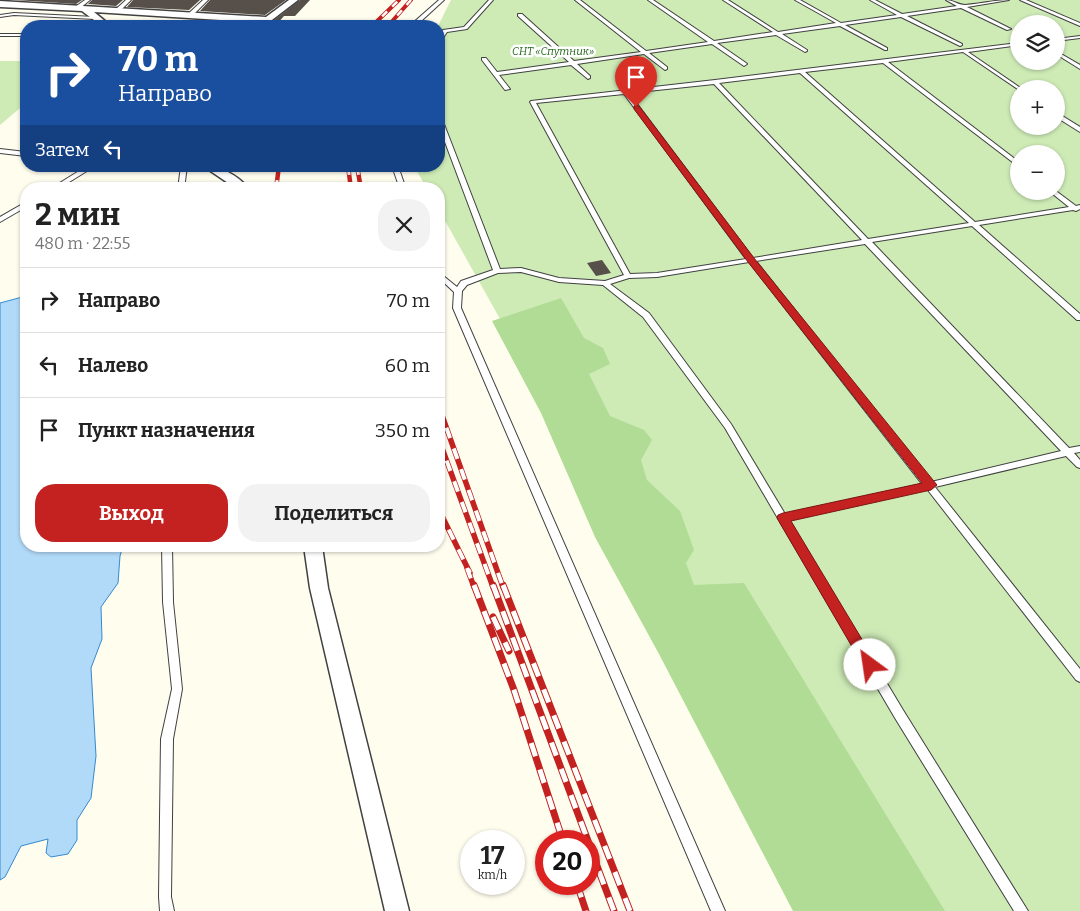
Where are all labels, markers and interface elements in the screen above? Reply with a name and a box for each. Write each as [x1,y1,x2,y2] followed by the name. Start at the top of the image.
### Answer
[1010,15,1065,200] map controls
[1010,15,1065,70] button: layers
[118,38,198,80] text: 70 m
[35,40,100,105] icon: right
[512,45,594,58] park label: СНТ «Спутник»
[615,56,657,107] pin
[622,63,650,91] icon: arrive
[118,80,212,107] text: Направо
[1010,80,1065,135] button: +
[99,135,127,163] icon: left
[35,138,89,161] text: Затем
[1010,145,1065,200] button: −
[35,197,120,233] text: 2 мин
[378,199,430,251] button: close
[35,234,130,253] text: 480 m · 22:55
[35,286,63,314] icon: right
[78,289,160,312] text: Направо
[387,289,430,312] text: 70 m
[35,351,63,379] icon: left
[78,354,148,377] text: Налево
[385,354,430,377] text: 60 m
[35,416,63,444] icon: arrive
[78,419,255,442] text: Пункт назначения
[375,419,430,442] text: 350 m
[35,484,228,542] button: Выход
[238,484,430,542] button: Поделиться
[843,638,895,690] position arrow
[535,830,600,895] speed limit sign: 20
[480,841,505,871] text: 17
[478,868,507,882] text: km/h

